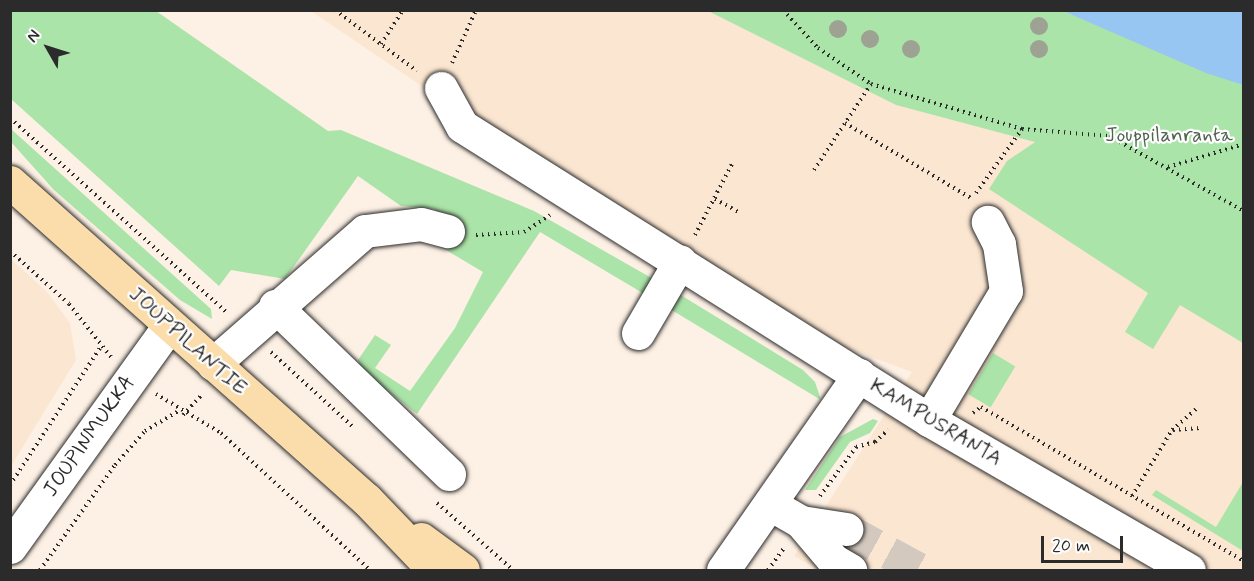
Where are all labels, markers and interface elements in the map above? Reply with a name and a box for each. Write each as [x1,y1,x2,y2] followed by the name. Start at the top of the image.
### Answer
[18,18,78,78] north arrow
[22,26,45,47] text: N
[1105,122,1233,148] park label: Jouppilanranta
[124,281,252,401] street label: JOUPPILANTIE
[38,370,140,502] street label: JOUPINMUKKA
[865,373,1007,471] street label: KAMPUSRANTA
[1044,524,1126,562] scale bar
[1052,534,1090,558] text: 20 m

